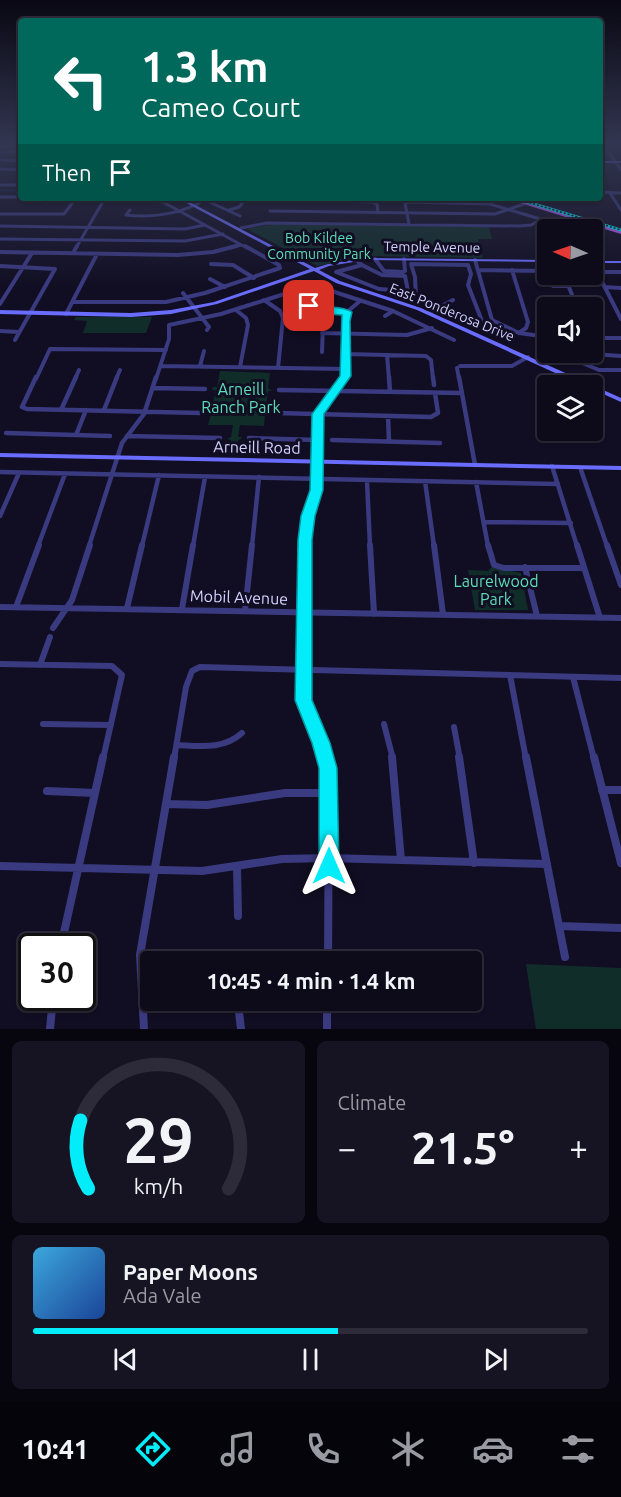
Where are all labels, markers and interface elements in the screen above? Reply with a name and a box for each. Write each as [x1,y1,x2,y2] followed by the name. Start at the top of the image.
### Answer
[42,42,120,120] icon: left
[141,43,268,90] text: 1.3 km
[141,92,300,122] text: Cameo Court
[104,156,137,189] icon: arrive
[42,160,92,185] text: Then
[537,219,603,285] north arrow
[537,219,603,441] map controls
[267,230,371,262] park label: Bob Kildee Community Park
[383,238,481,256] street label: Temple Avenue
[283,280,334,331] pin
[387,280,517,344] street label: East Ponderosa Drive
[292,289,325,322] icon: arrive
[537,297,603,363] button: sound
[537,375,603,441] button: layers
[201,380,281,416] park label: Arneill Ranch Park
[213,437,301,457] street label: Arneill Road
[453,572,539,608] park label: Laurelwood Park
[190,586,288,608] street label: Mobil Avenue
[297,834,361,898] position arrow
[18,933,96,1011] speed limit sign: 30
[206,968,416,993] text: 10:45 · 4 min · 1.4 km
[338,1091,406,1114] text: Climate
[123,1105,193,1175] text: 29
[411,1122,514,1173] text: 21.5°
[338,1129,356,1166] text: −
[569,1129,588,1166] text: +
[133,1174,183,1198] text: km/h
[123,1259,258,1284] text: Paper Moons
[123,1284,201,1307] text: Ada Vale
[109,1343,142,1376] icon: previous
[294,1343,327,1376] icon: pause
[479,1343,512,1376] icon: next
[132,1428,174,1470] icon: directions
[217,1428,259,1470] icon: music
[302,1428,344,1470] icon: phone
[387,1428,429,1470] icon: climate
[472,1428,514,1470] icon: car
[557,1428,599,1470] icon: filters
[22,1434,89,1464] text: 10:41

